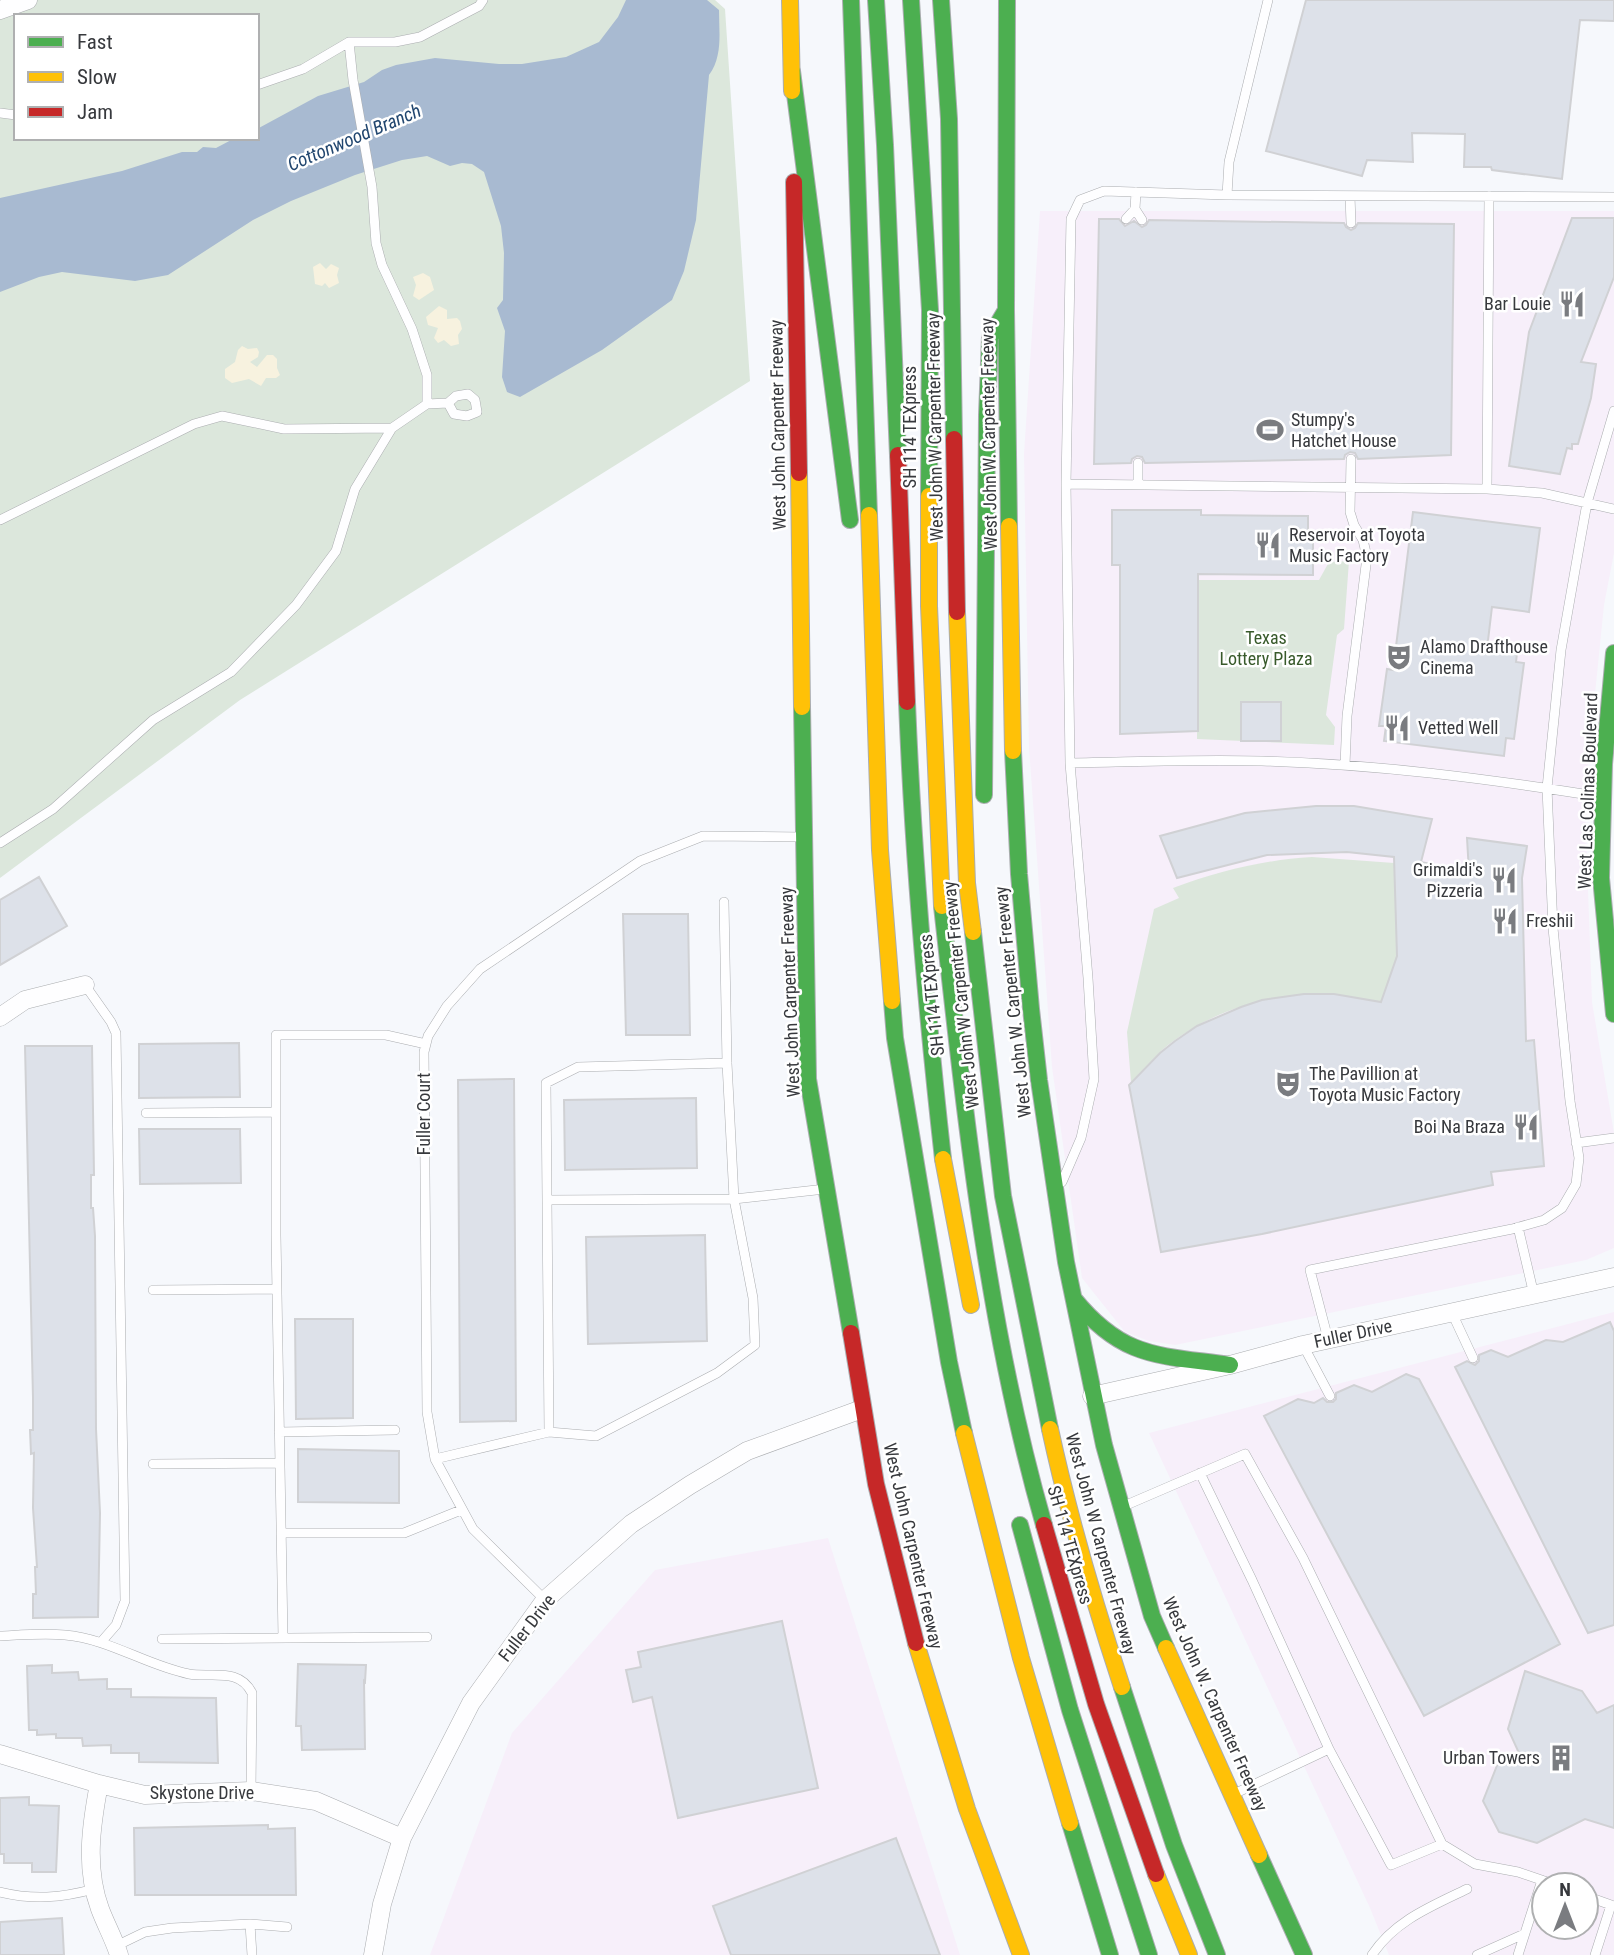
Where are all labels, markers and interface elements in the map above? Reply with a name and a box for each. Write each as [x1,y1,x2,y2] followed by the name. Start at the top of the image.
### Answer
[14,14,259,140] legend
[77,30,113,54] text: Fast
[77,65,117,89] text: Slow
[284,99,425,176] water label: Cottonwood Branch
[77,100,113,124] text: Jam
[1557,289,1587,319] restaurant icon: Bar Louie
[1484,293,1551,314] place label: Bar Louie
[922,312,947,542] street label: West John W Carpenter Freeway
[976,317,1001,550] street label: West John W. Carpenter Freeway
[765,319,790,531] street label: West John Carpenter Freeway
[899,366,920,488] street label: SH 114 TEXpress
[1291,409,1397,451] place label: Stumpy's Hatchet House
[1255,415,1285,445] sports icon: Stumpy's Hatchet House
[1289,524,1425,566] place label: Reservoir at Toyota Music Factory
[1253,530,1283,560] restaurant icon: Reservoir at Toyota Music Factory
[1219,627,1313,669] park label: Texas Lottery Plaza
[1420,636,1548,678] place label: Alamo Drafthouse Cinema
[1384,642,1414,672] theatre icon: Alamo Drafthouse Cinema
[1574,692,1601,890] street label: West Las Colinas Boulevard
[1382,713,1412,743] restaurant icon: Vetted Well
[1418,717,1498,738] place label: Vetted Well
[1413,859,1483,901] place label: Grimaldi's Pizzeria
[1489,865,1519,895] restaurant icon: Grimaldi's Pizzeria
[938,880,983,1110] street label: West John W Carpenter Freeway
[990,885,1035,1119] street label: West John W. Carpenter Freeway
[775,886,804,1098] street label: West John Carpenter Freeway
[1490,906,1520,936] restaurant icon: Freshii
[1526,910,1573,931] place label: Freshii
[915,933,948,1057] street label: SH 114 TEXpress
[1309,1063,1461,1105] place label: The Pavillion at Toyota Music Factory
[1273,1069,1303,1099] theatre icon: The Pavillion at Toyota Music Factory
[413,1073,434,1155] street label: Fuller Court
[1511,1112,1541,1142] restaurant icon: Boi Na Braza
[1414,1116,1505,1137] place label: Boi Na Braza
[1312,1315,1394,1352] street label: Fuller Drive
[1062,1431,1141,1658] street label: West John W Carpenter Freeway
[880,1441,948,1651] street label: West John Carpenter Freeway
[1044,1483,1097,1607] street label: SH 114 TEXpress
[494,1590,559,1665] street label: Fuller Drive
[1159,1593,1273,1815] street label: West John W. Carpenter Freeway
[1546,1743,1576,1773] building icon: Urban Towers
[1443,1747,1540,1768] place label: Urban Towers
[150,1782,254,1803] street label: Skystone Drive
[1530,1871,1600,1941] north arrow
[1559,1878,1571,1901] text: N

